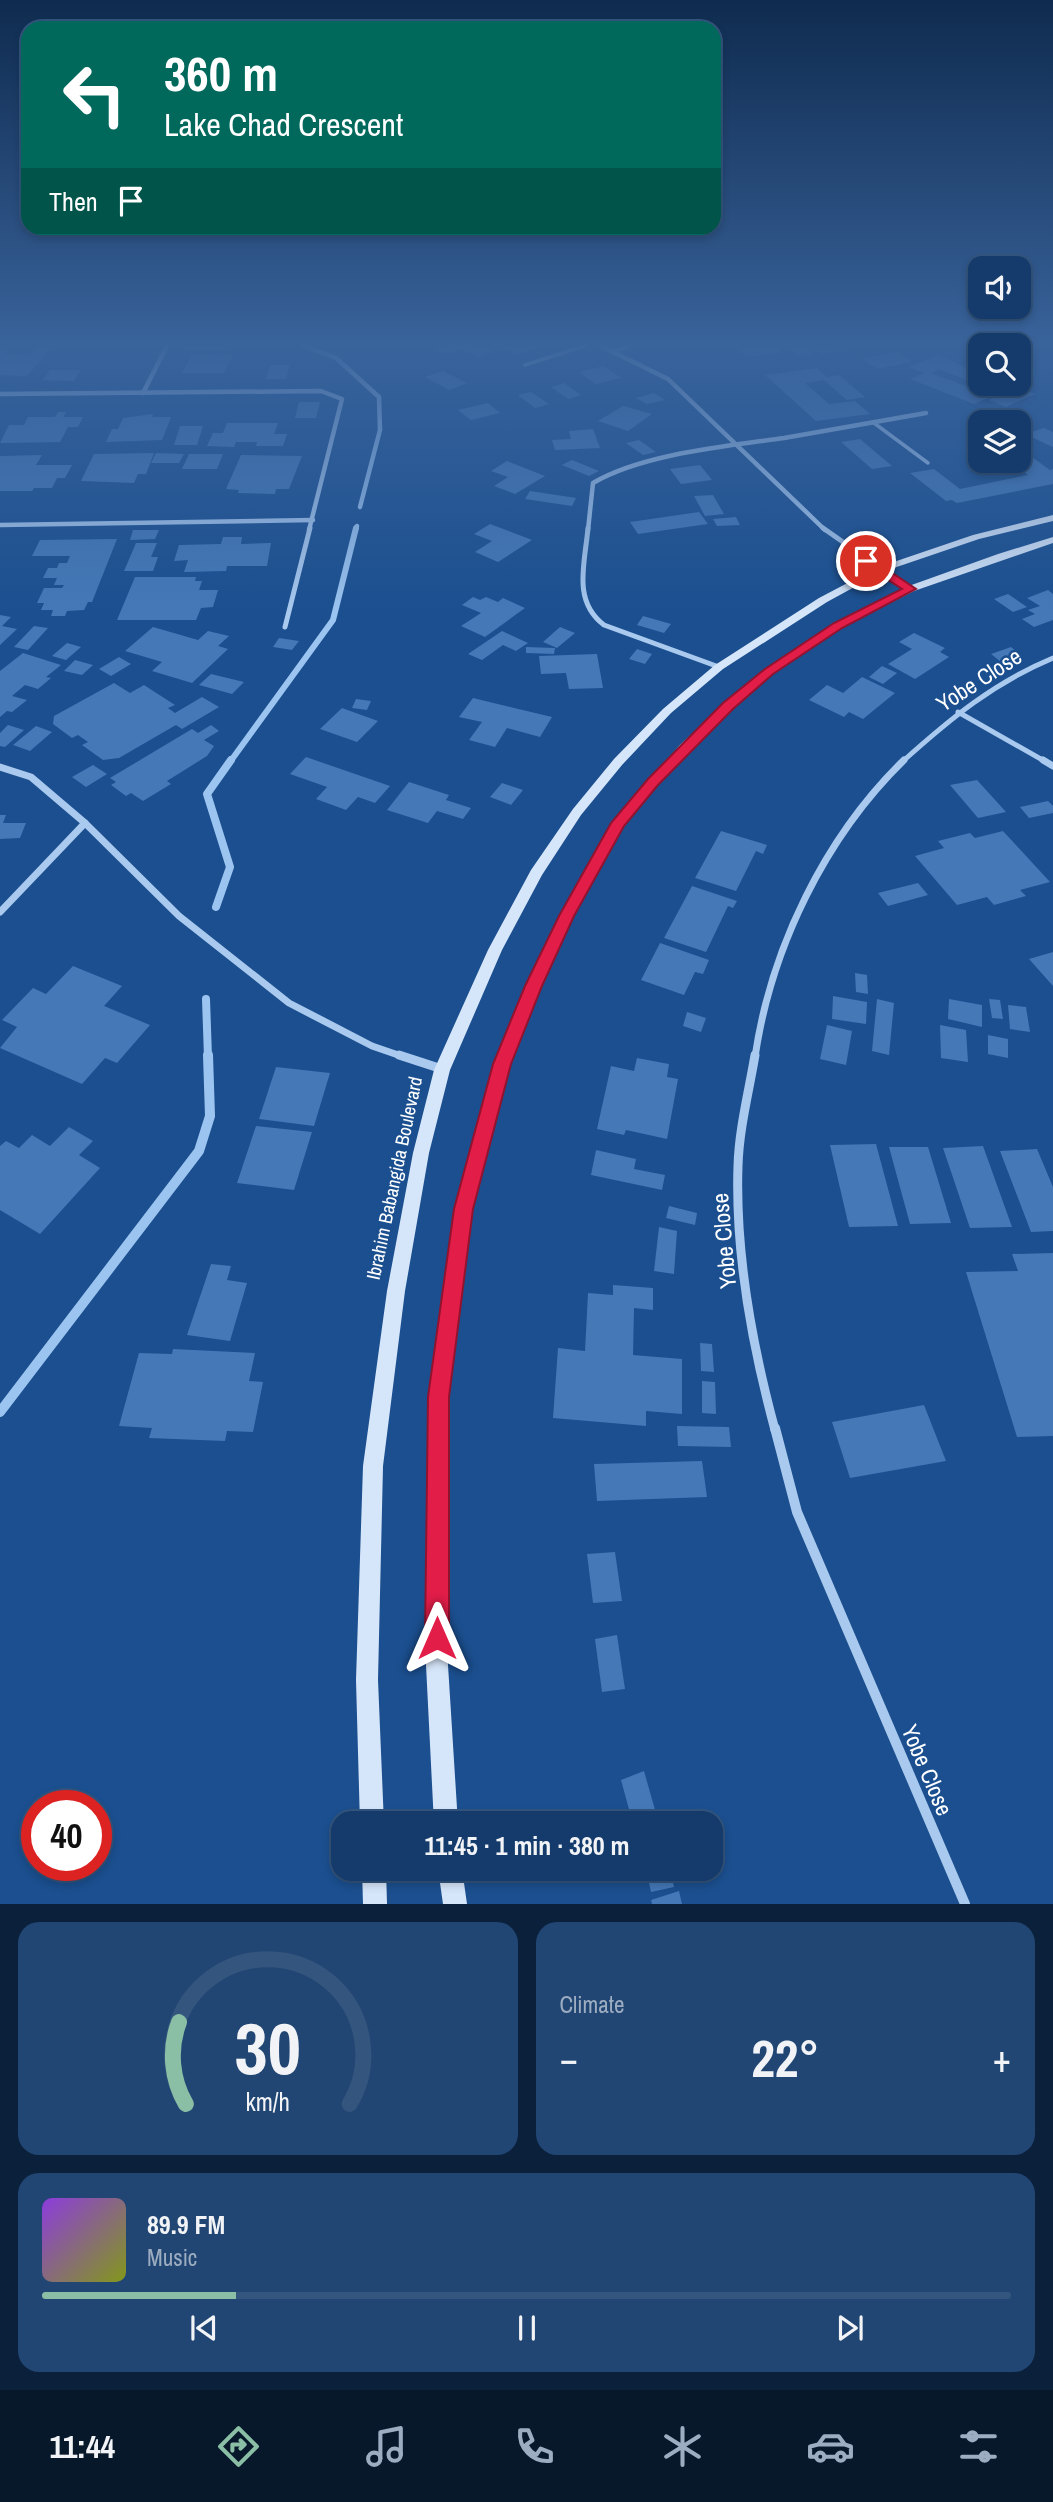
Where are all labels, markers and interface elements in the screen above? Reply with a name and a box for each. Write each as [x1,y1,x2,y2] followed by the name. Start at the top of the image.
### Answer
[164,40,278,106] text: 360 m
[49,49,140,140] icon: left
[164,103,403,146] text: Lake Chad Crescent
[112,182,150,220] icon: arrive
[49,184,98,219] text: Then
[968,256,1031,473] map controls
[968,256,1031,319] button: sound
[968,333,1031,396] button: search
[968,410,1031,473] button: layers
[836,531,896,591] pin
[847,542,885,580] icon: arrive
[930,640,1027,719] street label: Yobe Close
[360,1074,428,1282] street label: Ibrahim Babangida Boulevard
[704,1192,743,1290] street label: Yobe Close
[400,1601,474,1675] position arrow
[894,1720,960,1820] street label: Yobe Close
[21,1790,112,1881] speed limit sign: 40
[424,1828,630,1863] text: 11:45 · 1 min · 380 m
[560,1989,624,2020] text: Climate
[235,2000,301,2098] text: 30
[751,2023,819,2093] text: 22°
[560,2033,578,2084] text: −
[993,2033,1011,2084] text: +
[246,2085,290,2119] text: km/h
[147,2207,225,2242] text: 89.9 FM
[147,2242,197,2273] text: Music
[185,2309,223,2347] icon: previous
[508,2309,546,2347] icon: pause
[831,2309,869,2347] icon: next
[214,2422,263,2471] icon: directions
[362,2422,411,2471] icon: music
[510,2422,559,2471] icon: phone
[658,2422,707,2471] icon: climate
[806,2422,855,2471] icon: car
[954,2422,1003,2471] icon: filters
[50,2425,115,2468] text: 11:44

